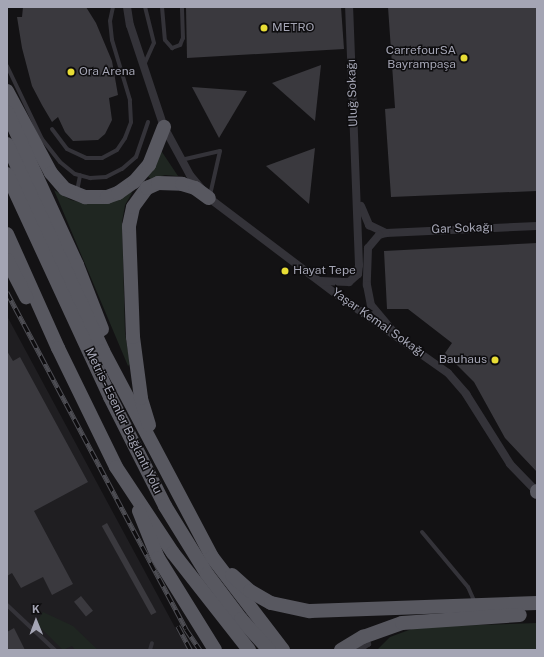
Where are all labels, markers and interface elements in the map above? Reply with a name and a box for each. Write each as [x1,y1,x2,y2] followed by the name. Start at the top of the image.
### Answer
[272,21,314,35] place label: METRO
[259,23,269,33] marker: METRO
[386,44,456,72] place label: CarrefourSA Bayrampaşa
[459,53,469,63] marker: CarrefourSA Bayrampaşa
[345,59,361,127] street label: Uluğ Sokağı
[79,65,135,79] place label: Ora Arena
[66,67,76,77] marker: Ora Arena
[431,221,493,237] street label: Gar Sokağı
[293,264,356,278] place label: Hayat Tepe
[280,266,290,276] marker: Hayat Tepe
[329,286,427,360] street label: Yaşar Kemal Sokağı
[81,344,165,498] street label: Metris - Esenler Bağlantı Yolu
[439,353,487,367] place label: Bauhaus
[490,355,500,365] marker: Bauhaus
[16,601,56,641] north arrow
[32,603,40,615] text: K

